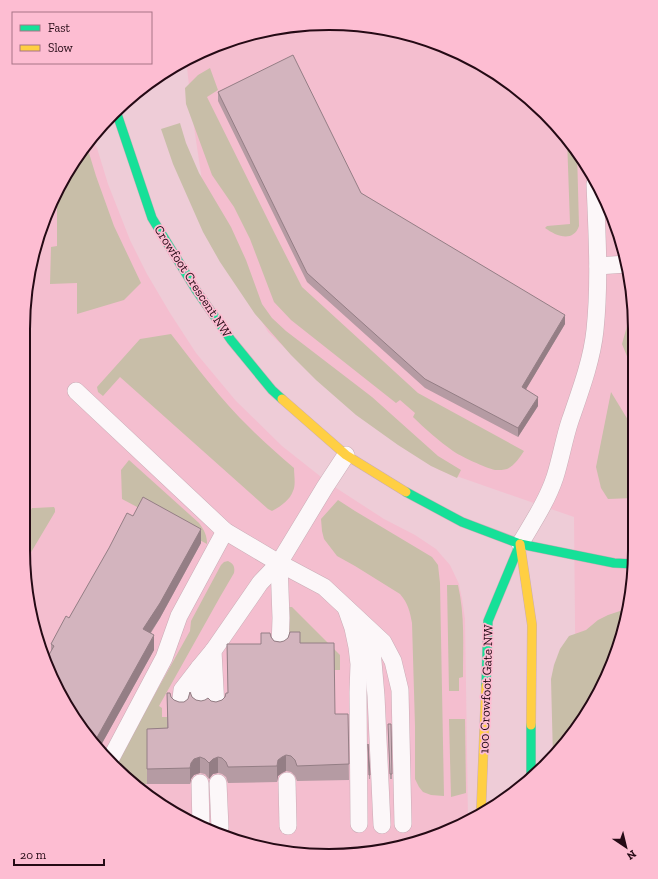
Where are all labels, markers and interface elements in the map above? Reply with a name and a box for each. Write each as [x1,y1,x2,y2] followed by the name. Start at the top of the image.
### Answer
[12,12,152,64] legend
[48,21,71,35] text: Fast
[48,41,74,55] text: Slow
[151,222,235,340] street label: Crowfoot Crescent NW
[476,623,496,754] street label: 100 Crowfoot Gate NW
[606,827,646,867] north arrow
[14,841,104,867] scale bar
[624,847,639,863] text: N
[20,848,47,862] text: 20 m

